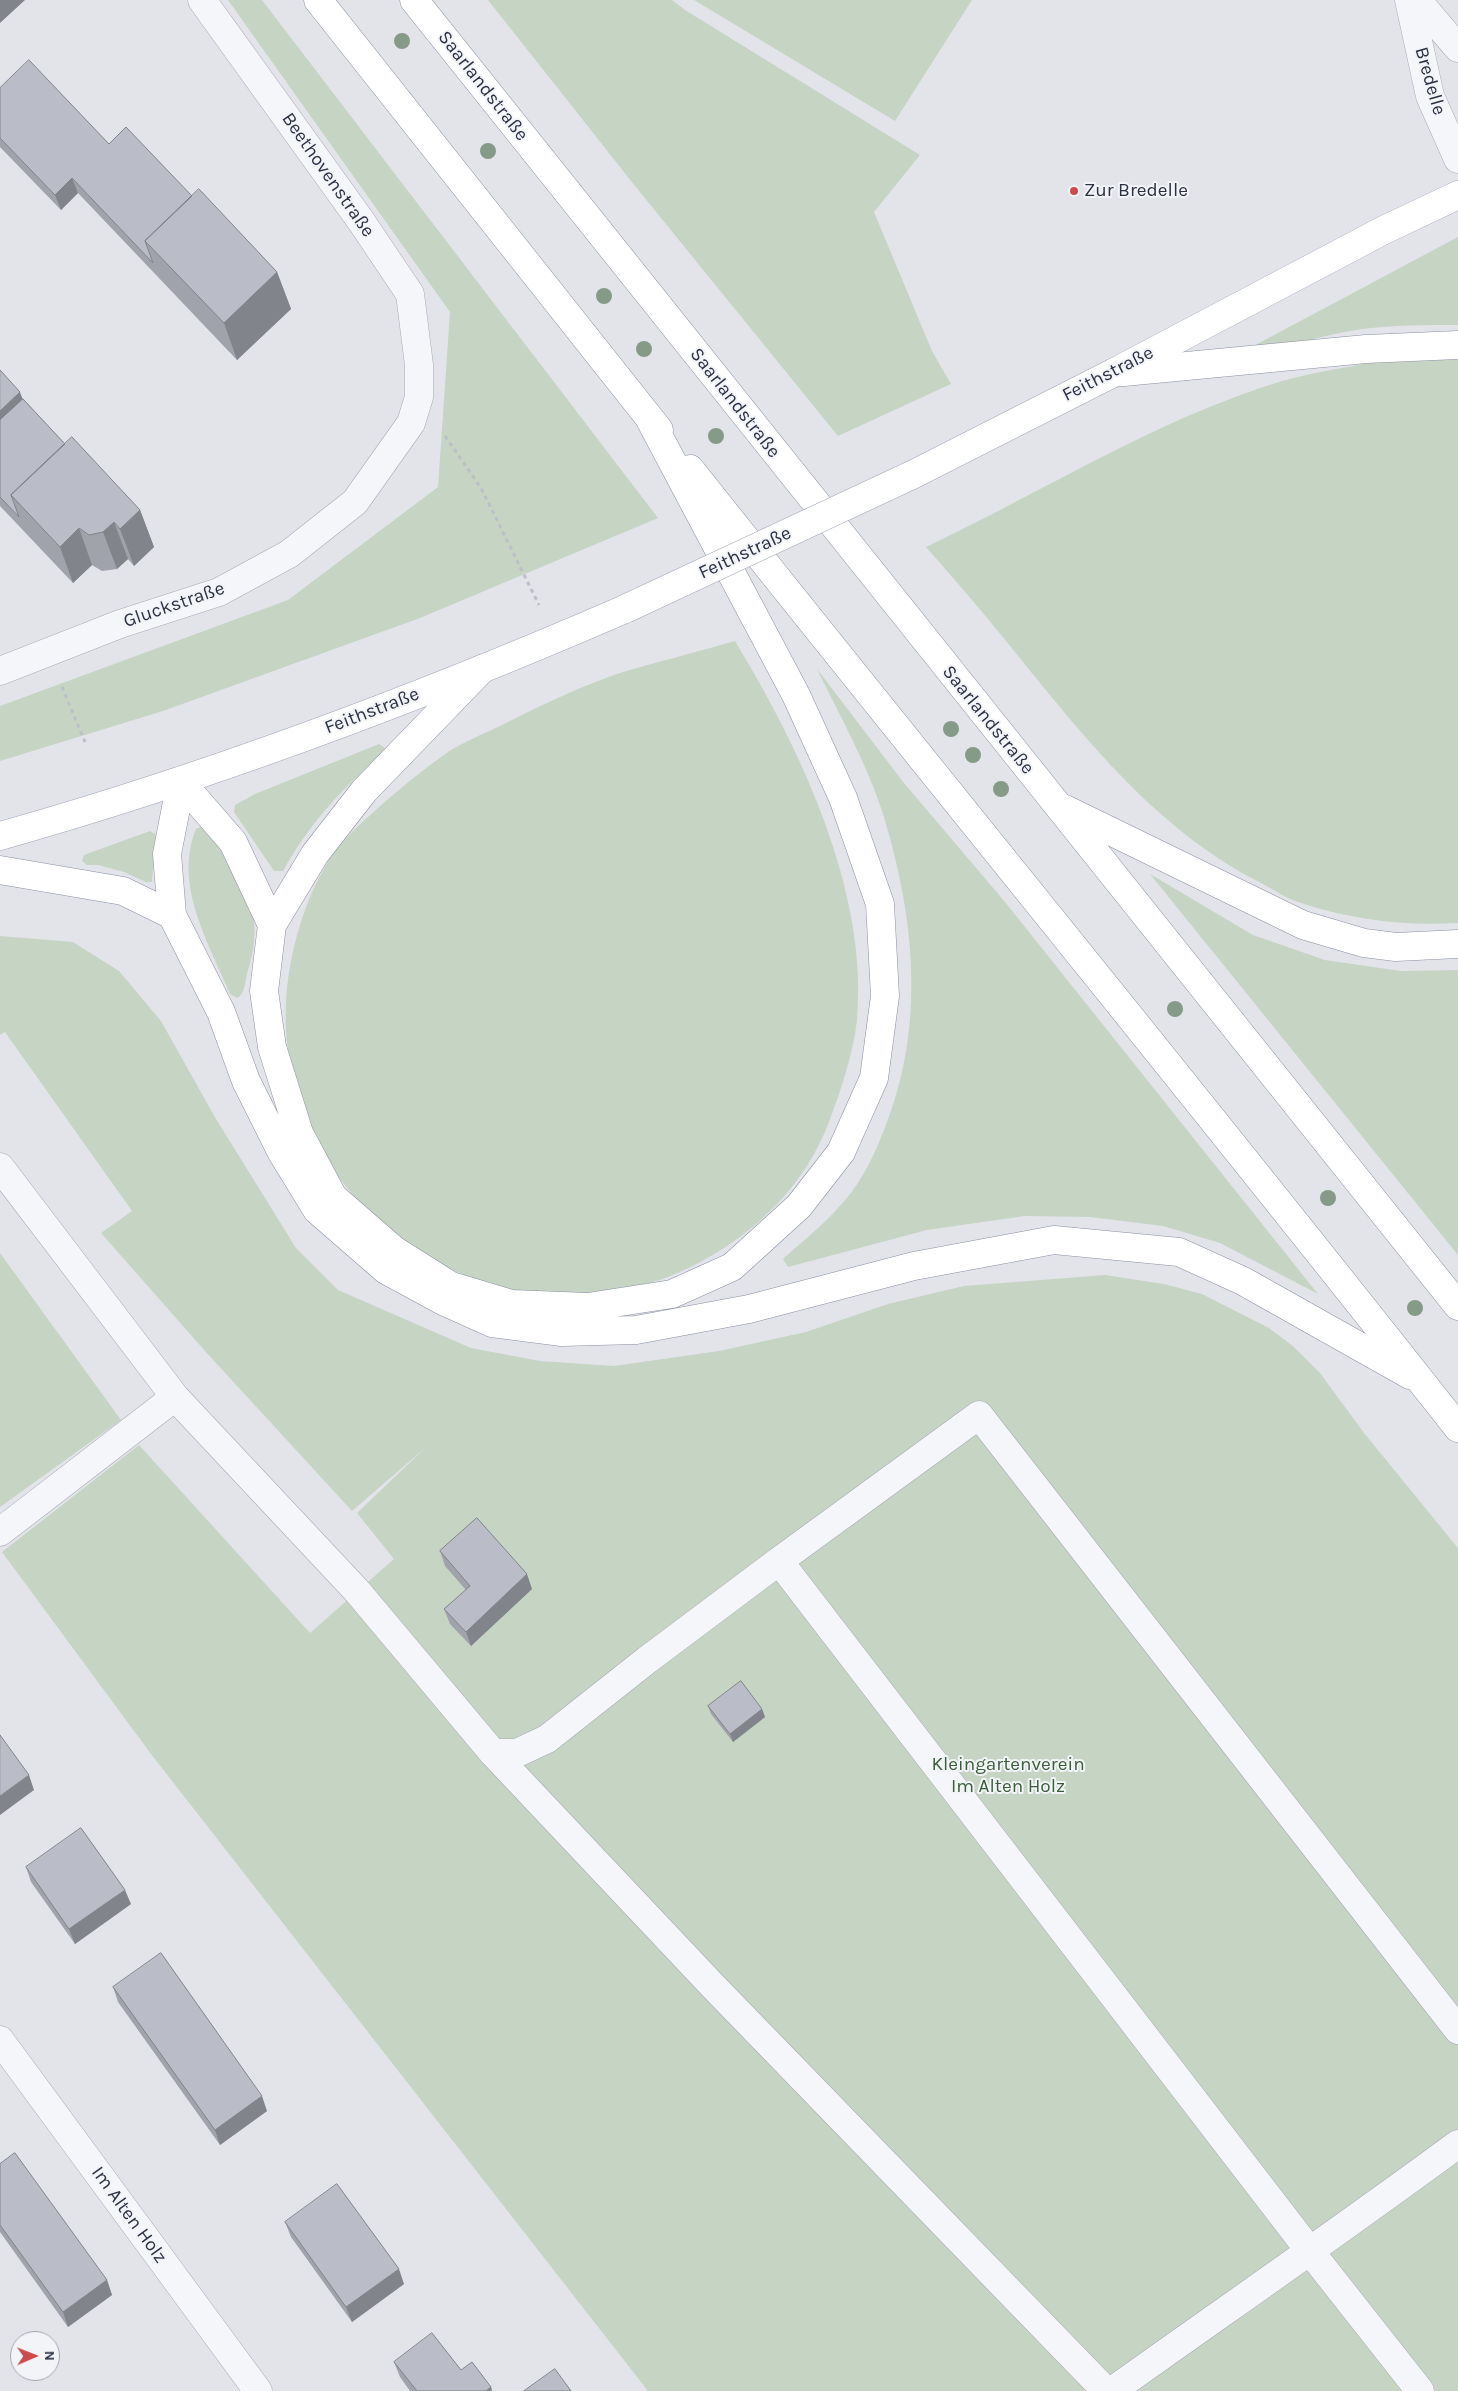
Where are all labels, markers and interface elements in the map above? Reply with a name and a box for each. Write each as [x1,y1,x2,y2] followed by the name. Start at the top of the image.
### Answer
[433,26,533,146] street label: Saarlandstraße
[1409,44,1451,118] street label: Bredelle
[277,108,379,242] street label: Beethovenstraße
[1084,180,1188,202] place label: Zur Bredelle
[1068,185,1080,197] marker: Zur Bredelle
[1059,341,1157,407] street label: Feithstraße
[685,343,785,463] street label: Saarlandstraße
[695,522,795,584] street label: Feithstraße
[120,577,228,633] street label: Gluckstraße
[937,661,1039,779] street label: Saarlandstraße
[322,683,422,739] street label: Feithstraße
[931,1754,1085,1798] park label: Kleingartenverein Im Alten Holz
[86,2162,172,2268] street label: Im Alten Holz
[10,2331,60,2381] north arrow
[41,2351,58,2361] text: N

